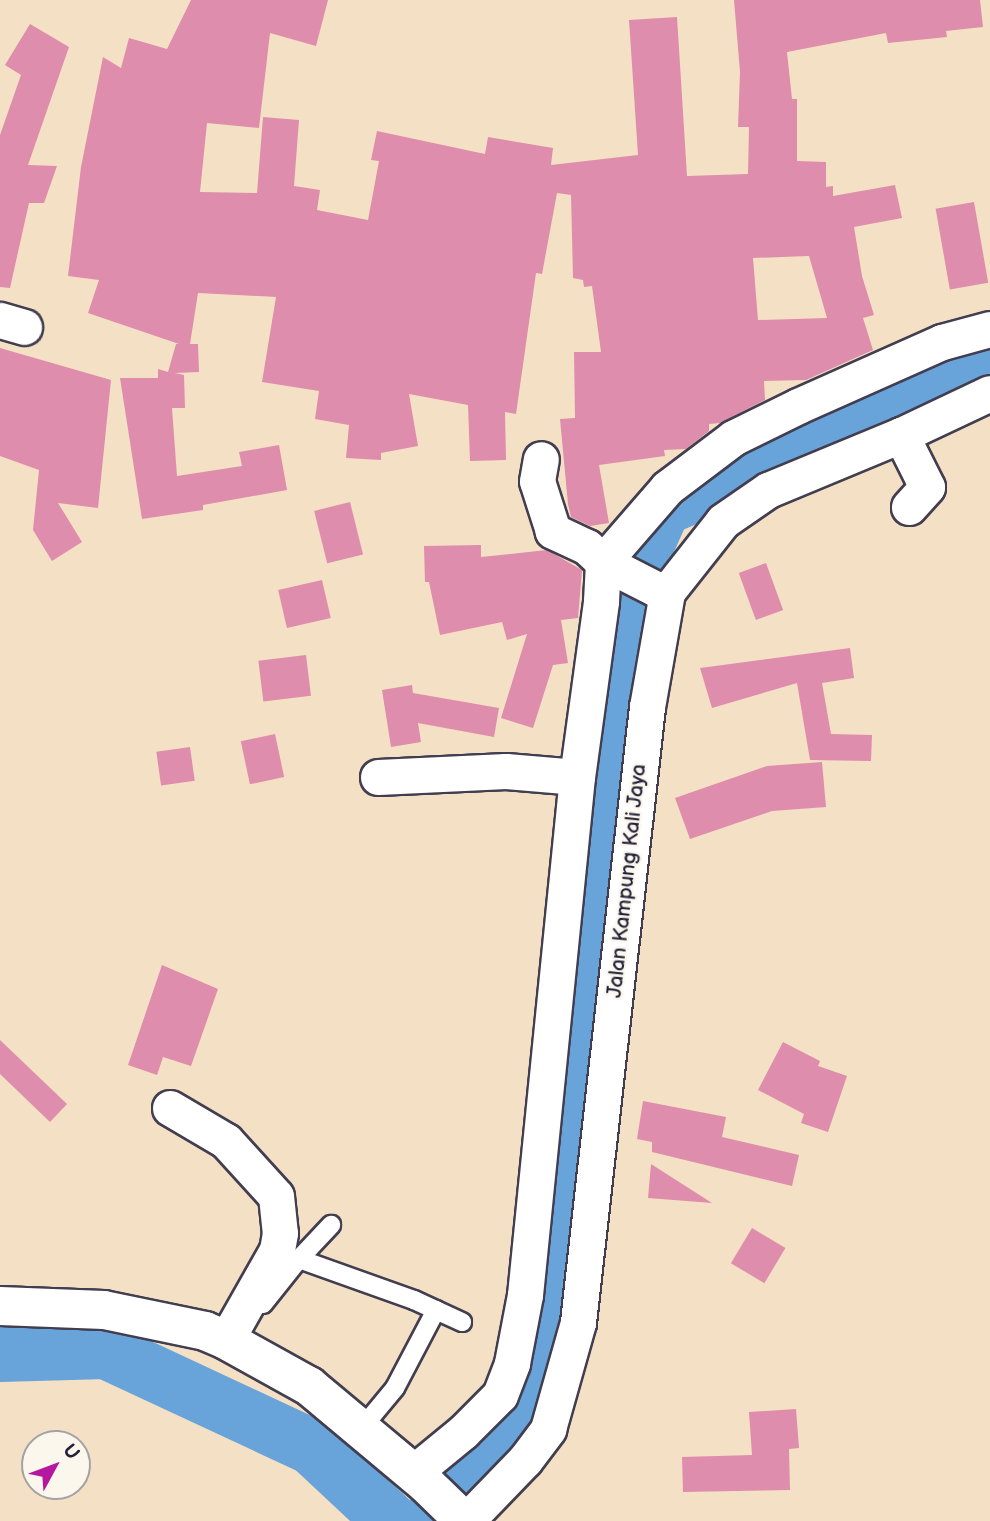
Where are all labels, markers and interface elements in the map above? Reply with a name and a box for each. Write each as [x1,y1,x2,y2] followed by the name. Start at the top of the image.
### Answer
[602,762,652,1000] street label: Jalan Kampung Kali Jaya
[21,1430,91,1500] north arrow
[58,1440,84,1465] text: U

